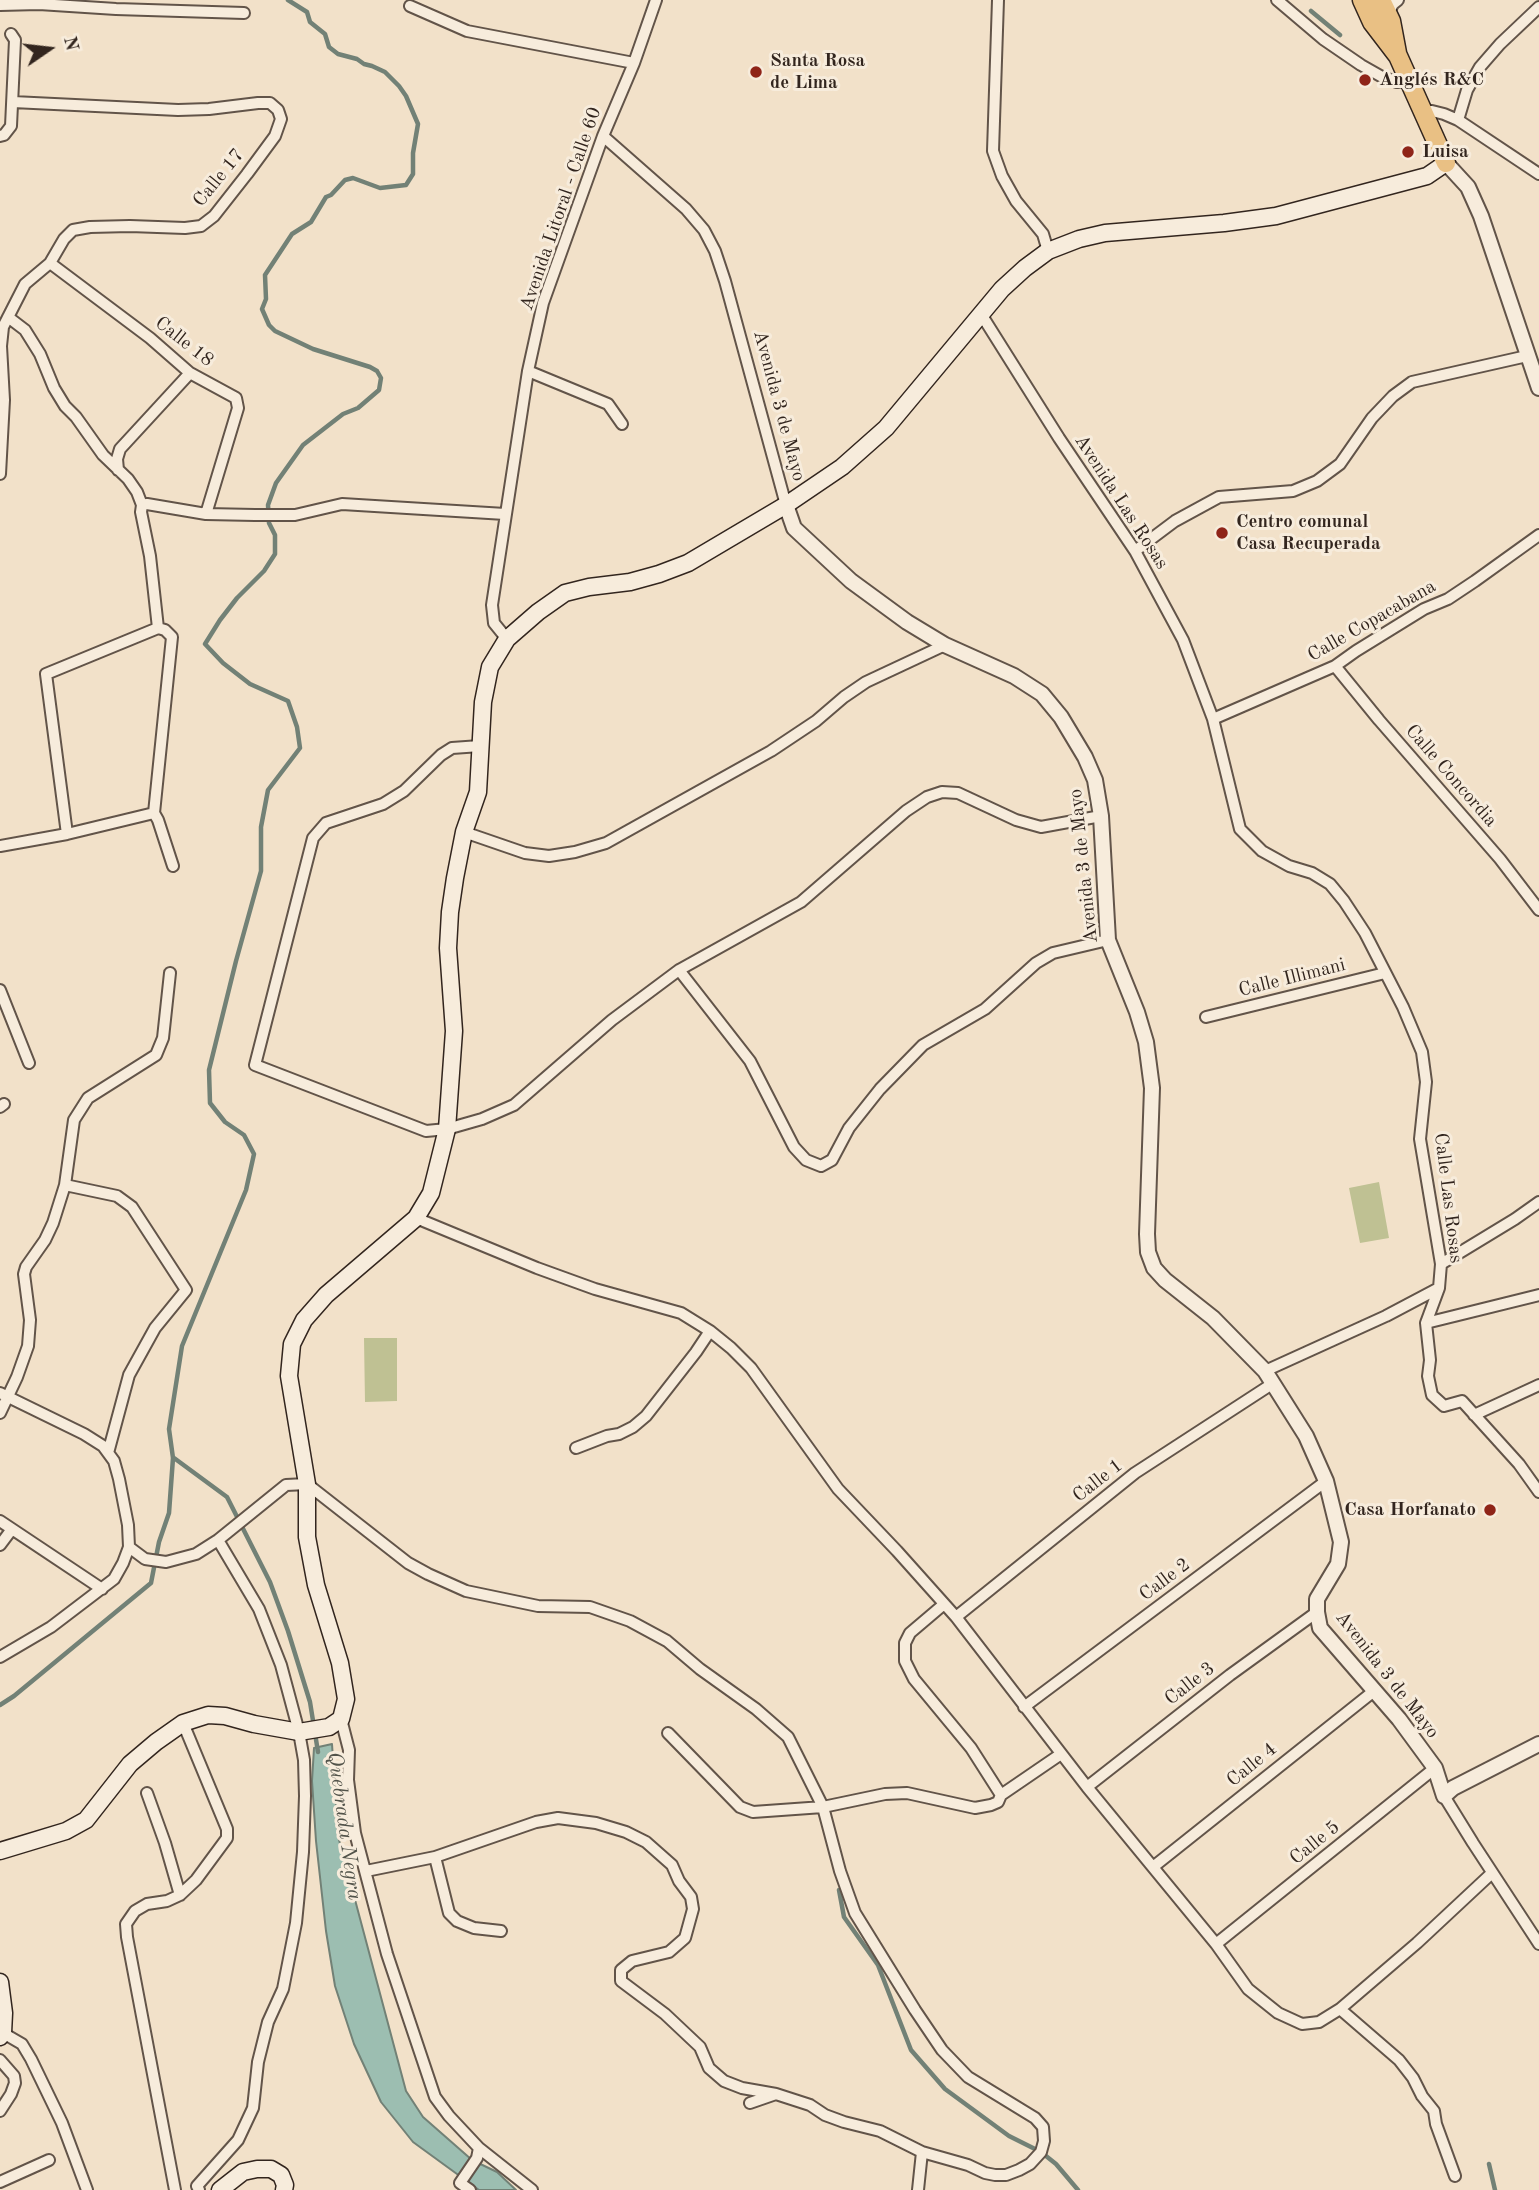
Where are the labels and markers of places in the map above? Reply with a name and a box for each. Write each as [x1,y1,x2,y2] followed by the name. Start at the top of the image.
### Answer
[770,50,865,94] place label: Santa Rosa de Lima
[748,64,764,80] marker: Santa Rosa de Lima
[1379,69,1484,91] place label: Anglés R&C
[1357,72,1373,88] marker: Anglés R&C
[1422,141,1469,163] place label: Luisa
[1400,144,1416,160] marker: Luisa
[1236,511,1381,555] place label: Centro comunal Casa Recuperada
[1214,525,1230,541] marker: Centro comunal Casa Recuperada
[1344,1499,1476,1521] place label: Casa Horfanato
[1482,1502,1498,1518] marker: Casa Horfanato

